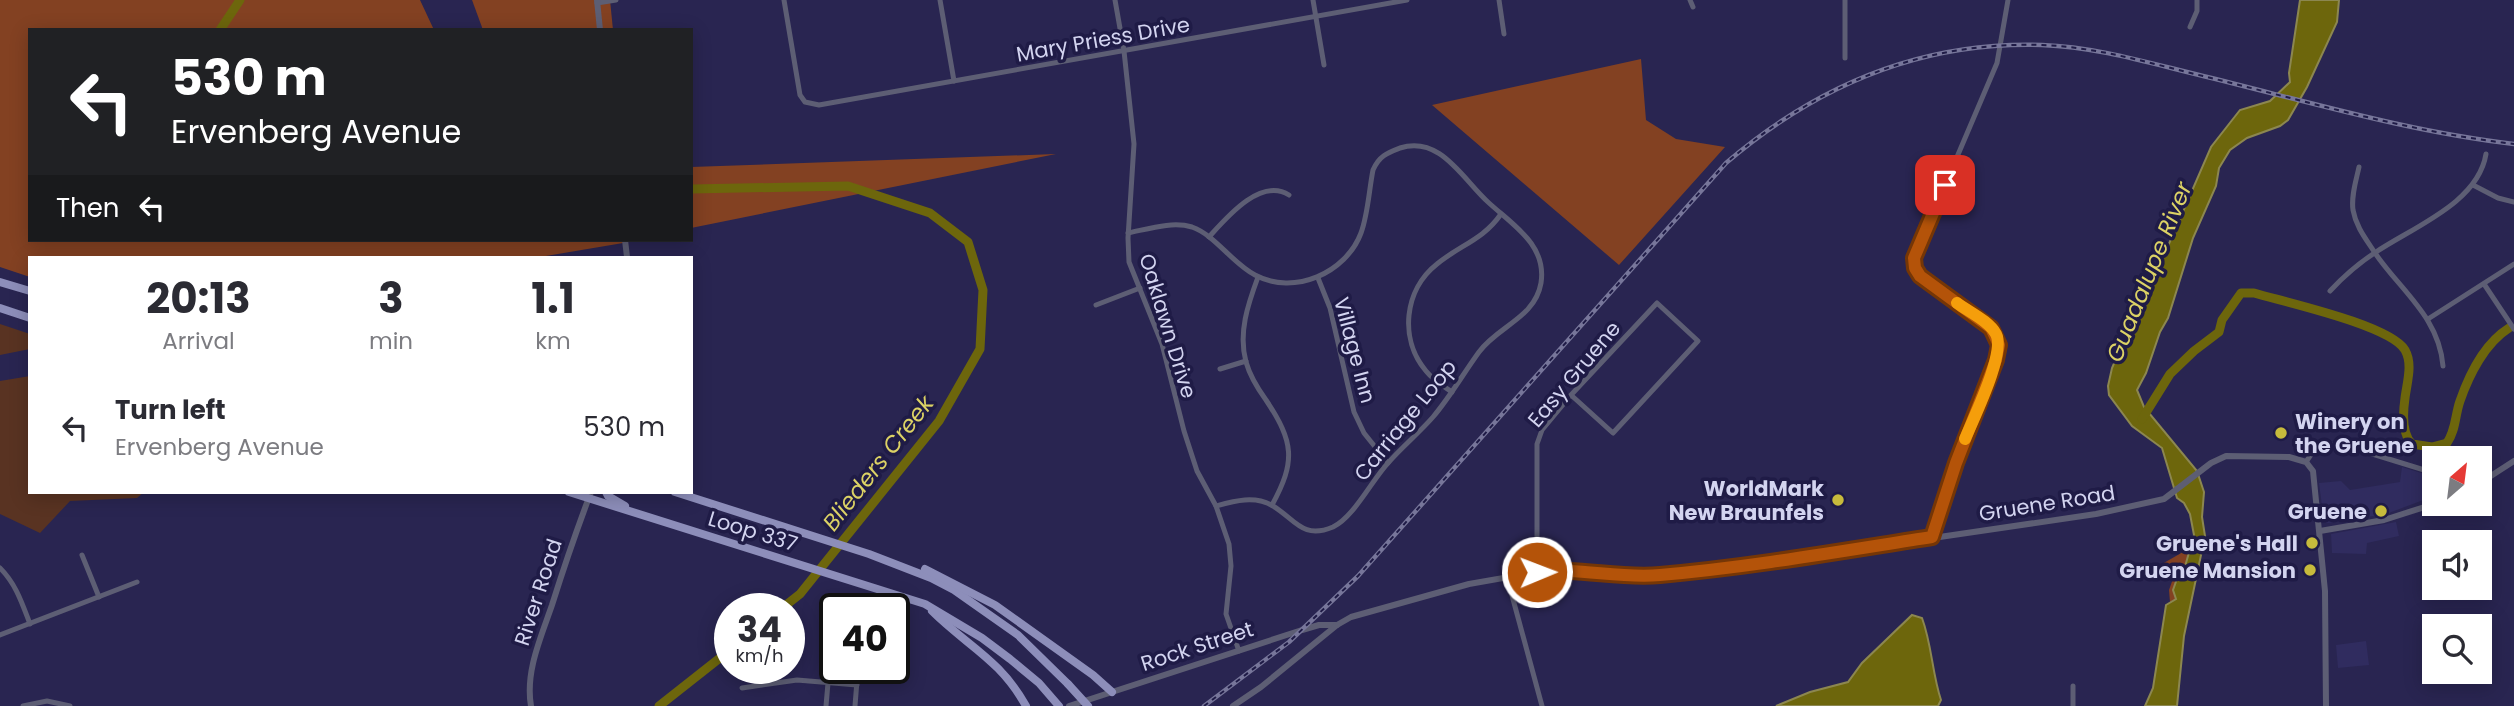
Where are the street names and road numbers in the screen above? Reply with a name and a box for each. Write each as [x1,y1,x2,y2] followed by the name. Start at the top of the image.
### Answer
[1014,9,1192,69] street label: Mary Priess Drive
[1132,250,1204,402] street label: Oaklawn Drive
[1327,294,1383,406] street label: Village Inn
[1521,315,1627,433] street label: Easy Gruene
[1347,353,1463,487] street label: Carriage Loop
[1977,478,2117,528] street label: Gruene Road
[705,504,801,558] street label: Loop 337
[507,535,569,649] street label: River Road
[1137,614,1257,678] street label: Rock Street

